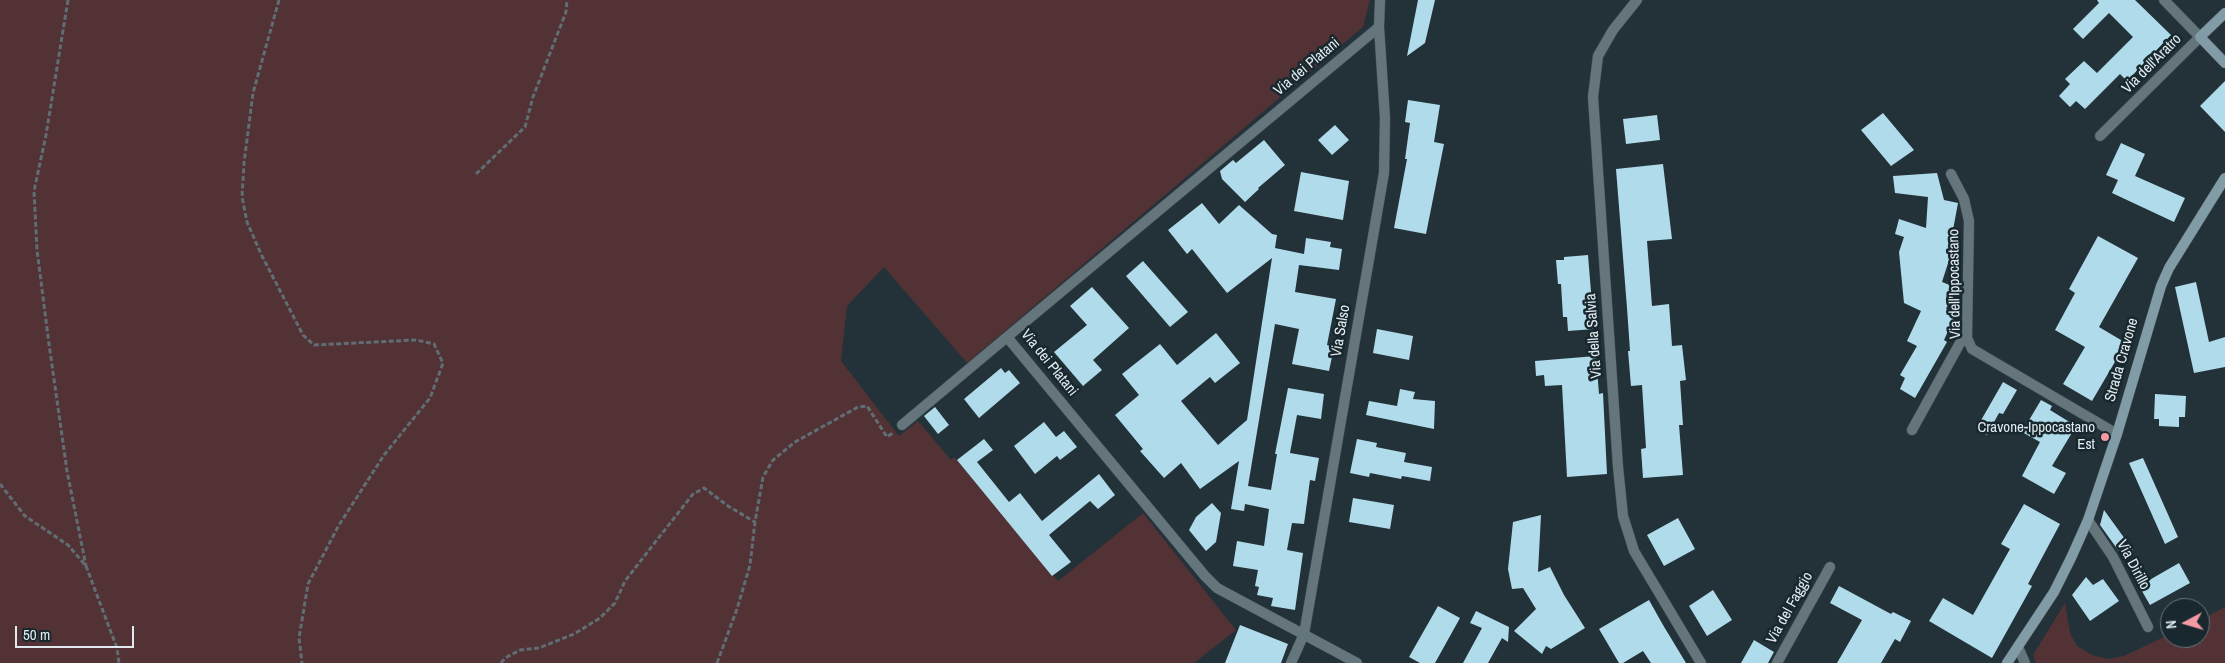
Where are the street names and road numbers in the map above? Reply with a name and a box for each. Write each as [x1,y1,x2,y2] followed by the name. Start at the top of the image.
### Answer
[2119,31,2185,97] street label: Via dell'Aratro
[1270,34,1344,100] street label: Via dei Platani
[1945,229,1965,339] street label: Via dell'Ippocastano
[1582,293,1606,379] street label: Via della Salvia
[1328,304,1354,358] street label: Via Salso
[2101,316,2143,404] street label: Strada Cravone
[1017,326,1081,400] street label: Via dei Platani
[2112,537,2154,593] street label: Via Dirillo
[1763,569,1817,647] street label: Via del Faggio

